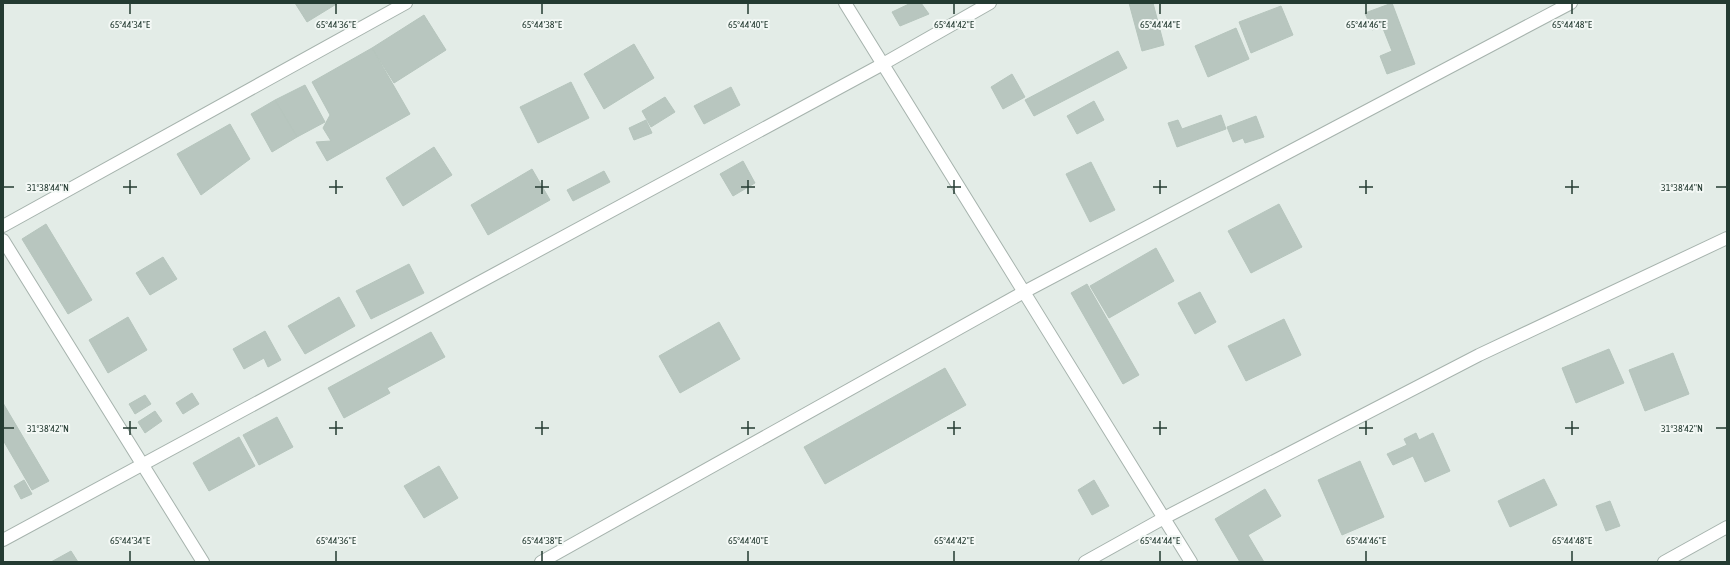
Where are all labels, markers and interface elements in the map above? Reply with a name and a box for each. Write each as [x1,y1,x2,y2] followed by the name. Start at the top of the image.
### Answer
[110,19,151,30] text: 65°44'34"E
[316,19,357,30] text: 65°44'36"E
[522,19,563,30] text: 65°44'38"E
[728,19,769,30] text: 65°44'40"E
[934,19,975,30] text: 65°44'42"E
[1140,19,1181,30] text: 65°44'44"E
[1346,19,1387,30] text: 65°44'46"E
[1552,19,1593,30] text: 65°44'48"E
[27,182,69,193] text: 31°38'44"N
[1661,182,1703,193] text: 31°38'44"N
[27,423,69,434] text: 31°38'42"N
[1661,423,1703,434] text: 31°38'42"N
[110,535,151,546] text: 65°44'34"E
[316,535,357,546] text: 65°44'36"E
[522,535,563,546] text: 65°44'38"E
[728,535,769,546] text: 65°44'40"E
[934,535,975,546] text: 65°44'42"E
[1140,535,1181,546] text: 65°44'44"E
[1346,535,1387,546] text: 65°44'46"E
[1552,535,1593,546] text: 65°44'48"E

